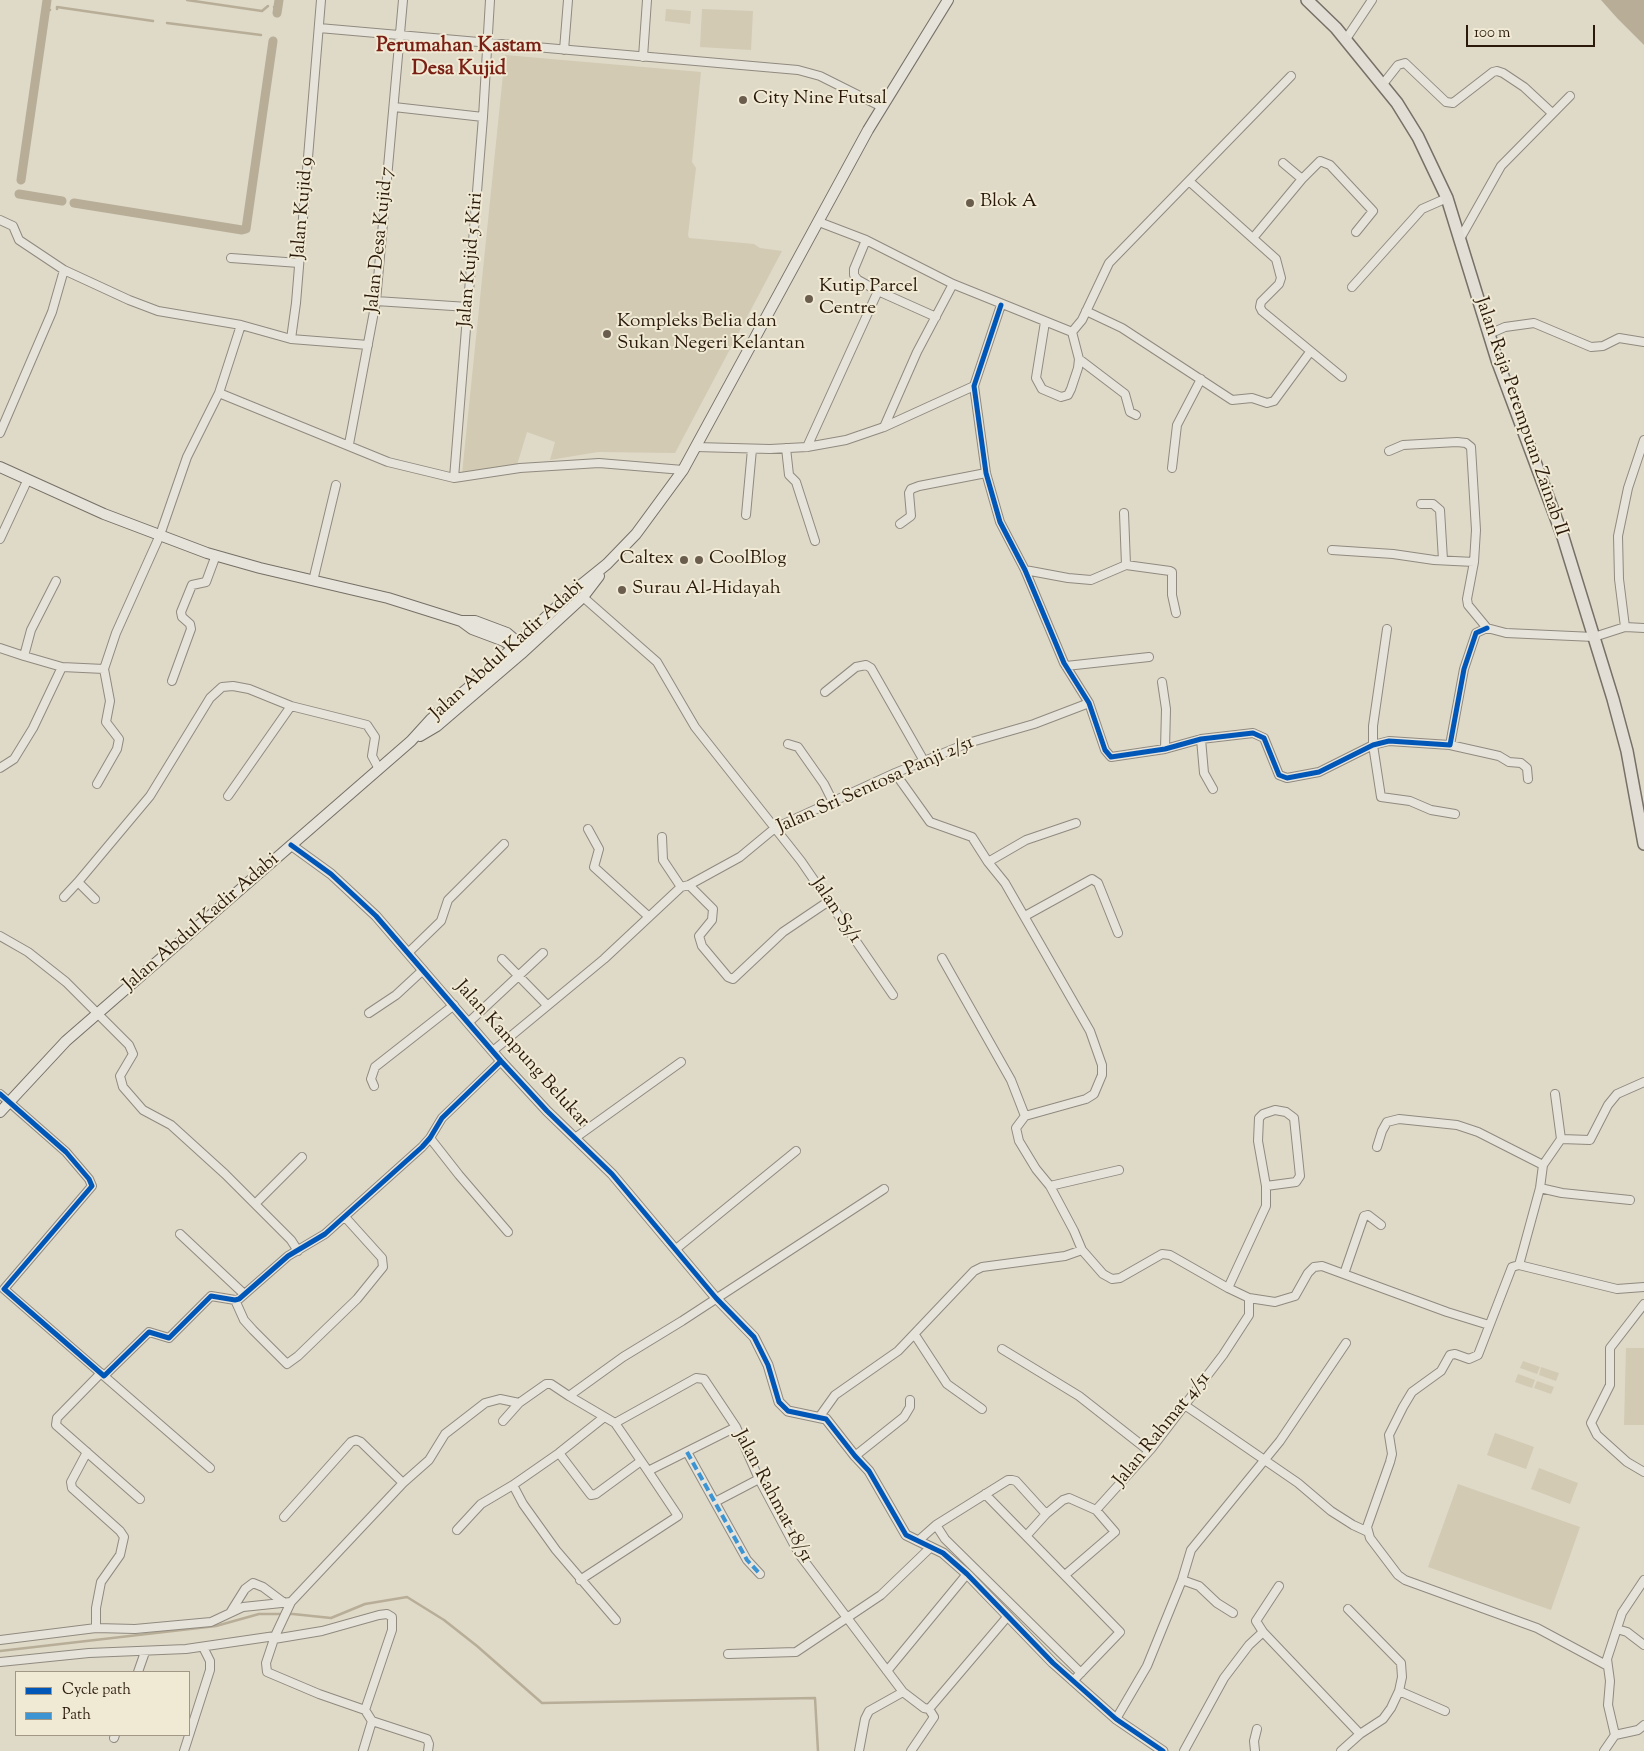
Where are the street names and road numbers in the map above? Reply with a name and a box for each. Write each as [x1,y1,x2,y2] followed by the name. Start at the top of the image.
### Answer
[288,156,320,260] street label: Jalan Kujid 9
[362,166,400,314] street label: Jalan Desa Kujid 7
[455,192,489,328] street label: Jalan Kujid 5 Kiri
[1468,295,1572,539] street label: Jalan Raja Perempuan Zainab II
[426,576,590,726] street label: Jalan Abdul Kadir Adabi
[774,732,978,840] street label: Jalan Sri Sentosa Panji 2/51
[119,849,285,997] street label: Jalan Abdul Kadir Adabi
[805,874,865,948] street label: Jalan S5/1
[449,977,593,1133] street label: Jalan Kampung Belukar
[1110,1368,1216,1492] street label: Jalan Rahmat 4/51
[727,1427,817,1567] street label: Jalan Rahmat 18/51

